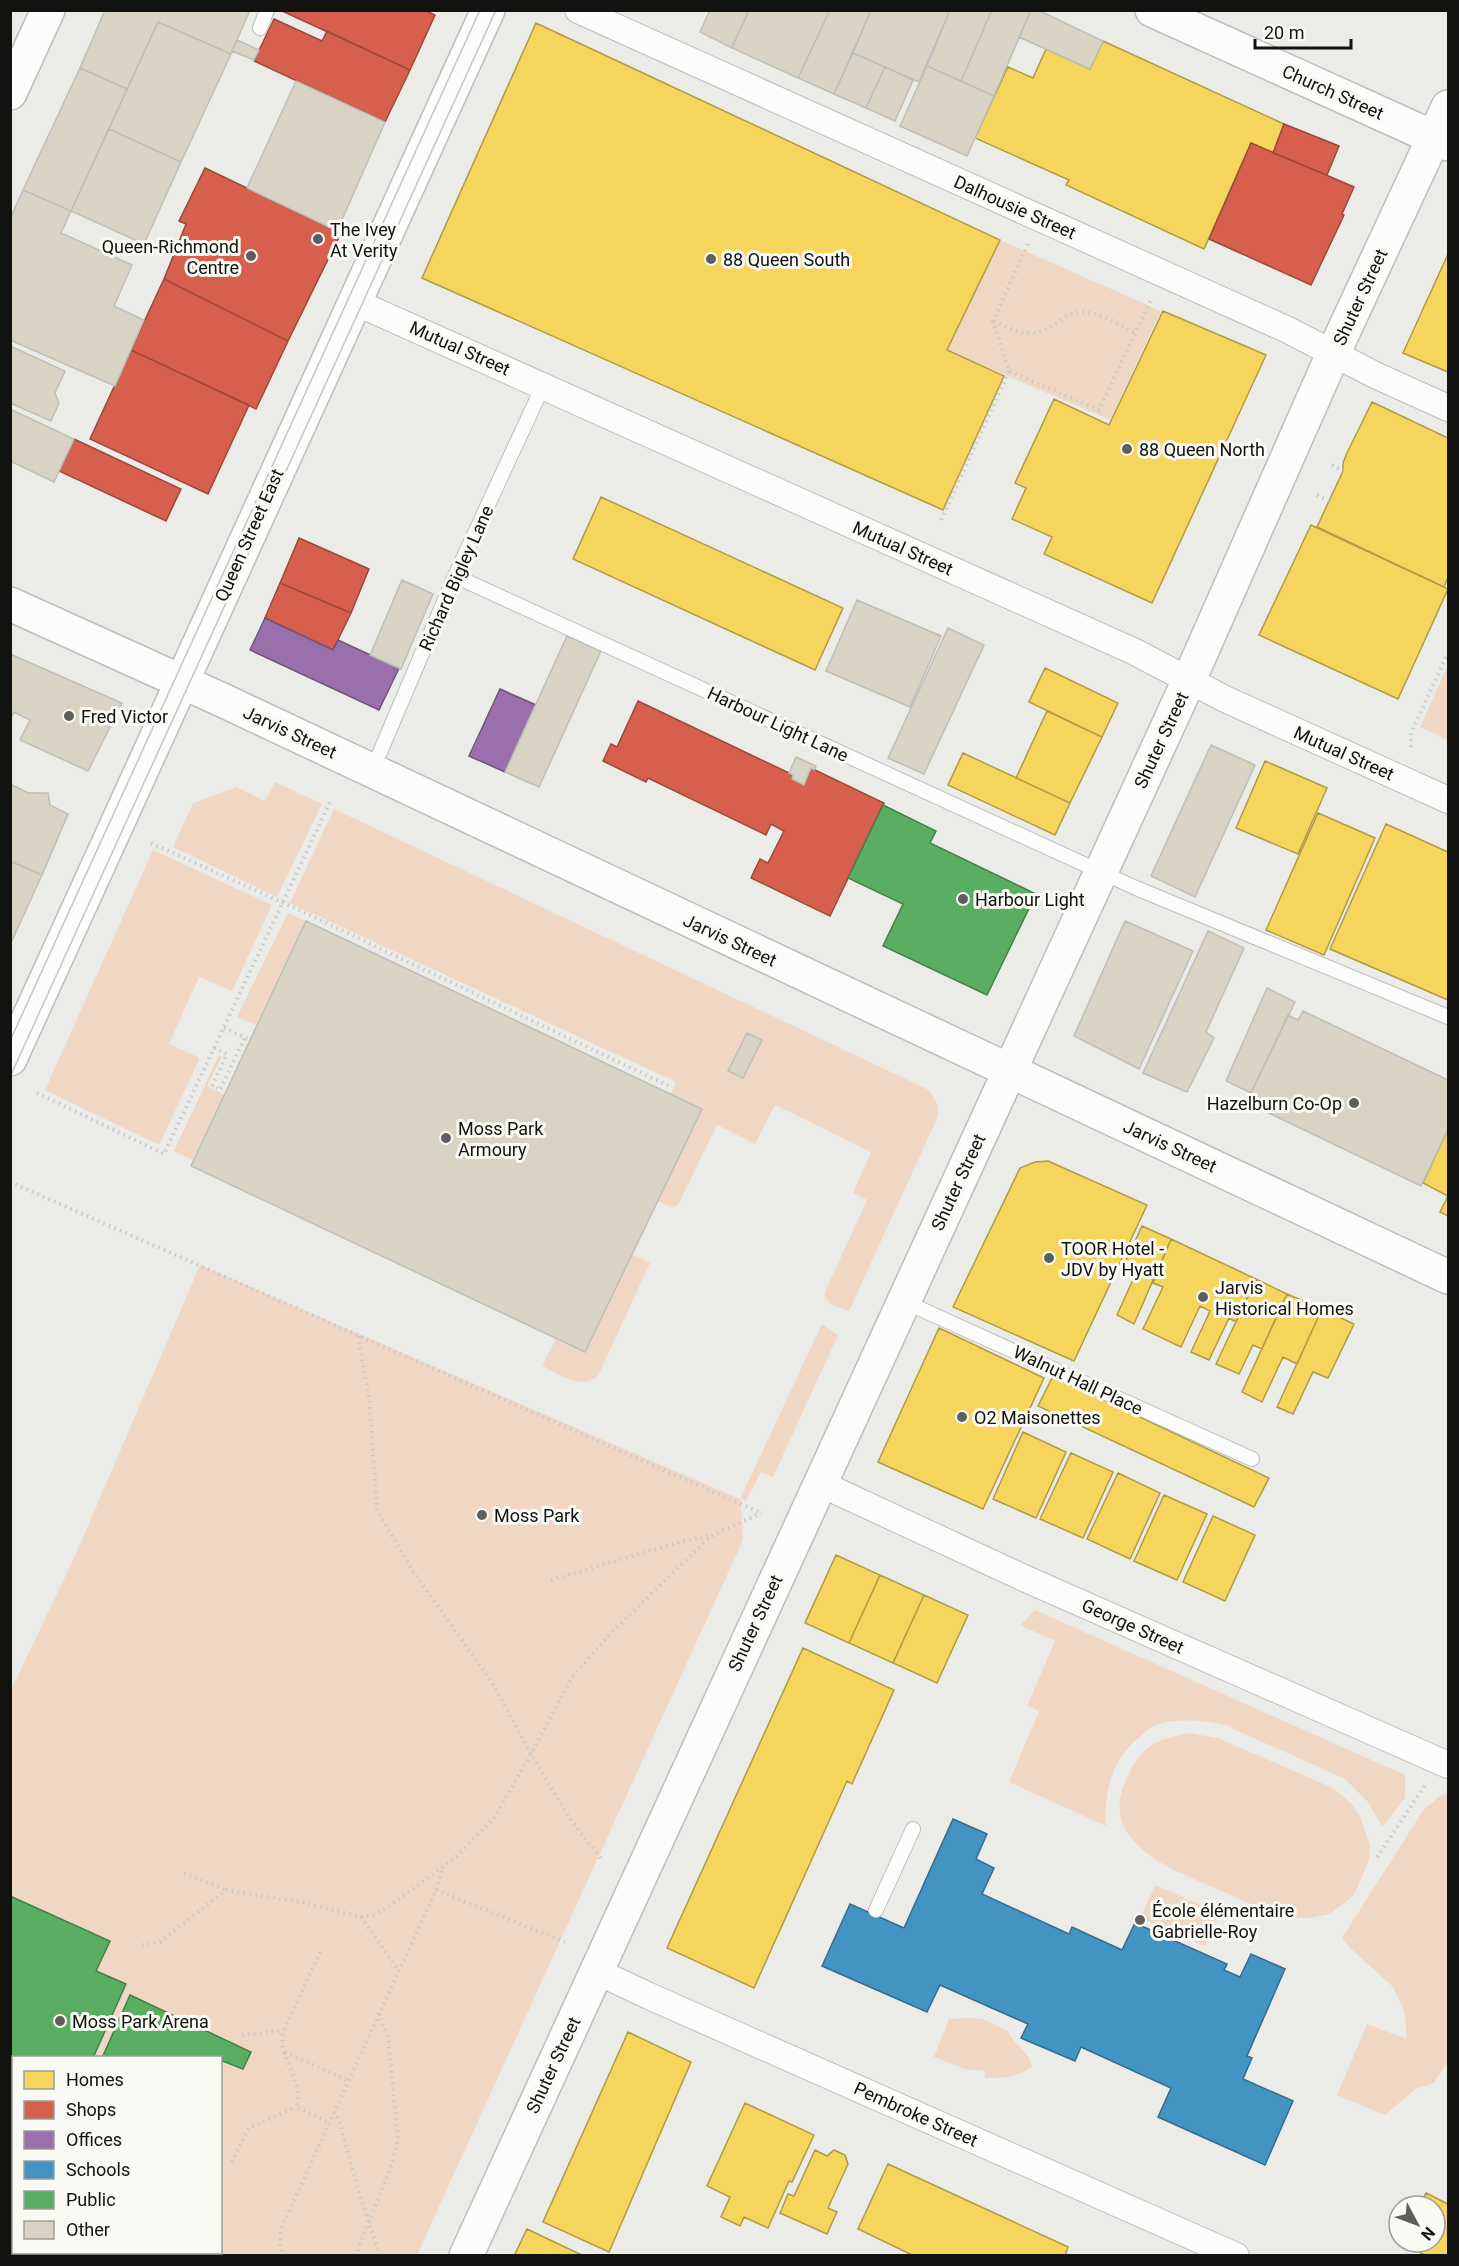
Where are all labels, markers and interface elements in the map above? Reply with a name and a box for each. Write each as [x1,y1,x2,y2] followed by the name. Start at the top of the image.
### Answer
[1255,12,1351,50] scale bar
[1264,22,1304,43] text: 20 m
[1279,60,1387,124] street label: Church Street
[951,171,1079,243] street label: Dalhousie Street
[330,219,398,261] place label: The Ivey At Verity
[311,232,325,246] marker: The Ivey At Verity
[102,236,239,278] place label: Queen-Richmond Centre
[1329,245,1392,349] street label: Shuter Street
[244,249,258,263] marker: Queen-Richmond Centre
[723,249,850,270] place label: 88 Queen South
[704,252,718,266] marker: 88 Queen South
[407,317,514,380] street label: Mutual Street
[1139,439,1265,460] place label: 88 Queen North
[1120,442,1134,456] marker: 88 Queen North
[210,465,288,605] street label: Queen Street East
[415,502,497,654] street label: Richard Bigley Lane
[850,517,957,580] street label: Mutual Street
[704,682,852,766] street label: Harbour Light Lane
[1130,688,1193,792] street label: Shuter Street
[240,701,340,763] street label: Jarvis Street
[81,706,168,727] place label: Fred Victor
[62,709,76,723] marker: Fred Victor
[1291,722,1398,785] street label: Mutual Street
[975,889,1085,910] place label: Harbour Light
[956,892,970,906] marker: Harbour Light
[680,909,780,971] street label: Jarvis Street
[1207,1093,1342,1114] place label: Hazelburn Co-Op
[1347,1096,1361,1110] marker: Hazelburn Co-Op
[1120,1115,1220,1177] street label: Jarvis Street
[458,1118,544,1160] place label: Moss Park Armoury
[927,1130,990,1234] street label: Shuter Street
[439,1131,453,1145] marker: Moss Park Armoury
[1061,1238,1164,1280] place label: TOOR Hotel - JDV by Hyatt
[1042,1251,1056,1265] marker: TOOR Hotel - JDV by Hyatt
[1215,1277,1354,1319] place label: Jarvis Historical Homes
[1196,1290,1210,1304] marker: Jarvis Historical Homes
[1010,1341,1146,1419] street label: Walnut Hall Place
[974,1407,1101,1428] place label: O2 Maisonettes
[955,1410,969,1424] marker: O2 Maisonettes
[494,1505,580,1526] place label: Moss Park
[475,1508,489,1522] marker: Moss Park
[724,1571,787,1675] street label: Shuter Street
[1079,1594,1187,1658] street label: George Street
[1152,1900,1294,1942] place label: École élémentaire Gabrielle-Roy
[1133,1913,1147,1927] marker: École élémentaire Gabrielle-Roy
[72,2011,209,2032] place label: Moss Park Arena
[522,2013,585,2117] street label: Shuter Street
[53,2014,67,2028] marker: Moss Park Arena
[12,2056,222,2254] legend
[66,2069,124,2090] text: Homes
[851,2077,981,2151] street label: Pembroke Street
[66,2099,116,2120] text: Shops
[66,2129,122,2150] text: Offices
[66,2159,130,2180] text: Schools
[66,2189,116,2210] text: Public
[1387,2194,1447,2254] north arrow
[66,2219,110,2240] text: Other
[1417,2223,1439,2244] text: N

